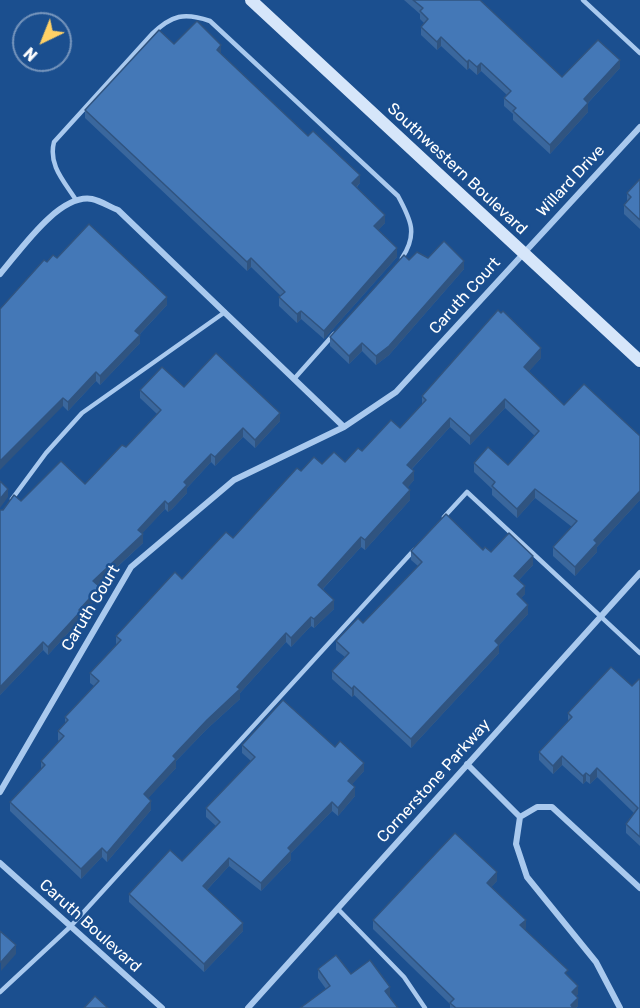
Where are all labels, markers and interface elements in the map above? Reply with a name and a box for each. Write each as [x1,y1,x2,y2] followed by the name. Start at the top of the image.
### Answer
[12,12,72,72] north arrow
[20,43,41,65] text: N
[383,99,531,239] street label: Southwestern Boulevard
[533,141,609,221] street label: Willard Drive
[425,254,505,338] street label: Caruth Court
[58,562,124,654] street label: Caruth Court
[373,715,495,847] street label: Cornerstone Parkway
[35,875,145,977] street label: Caruth Boulevard

